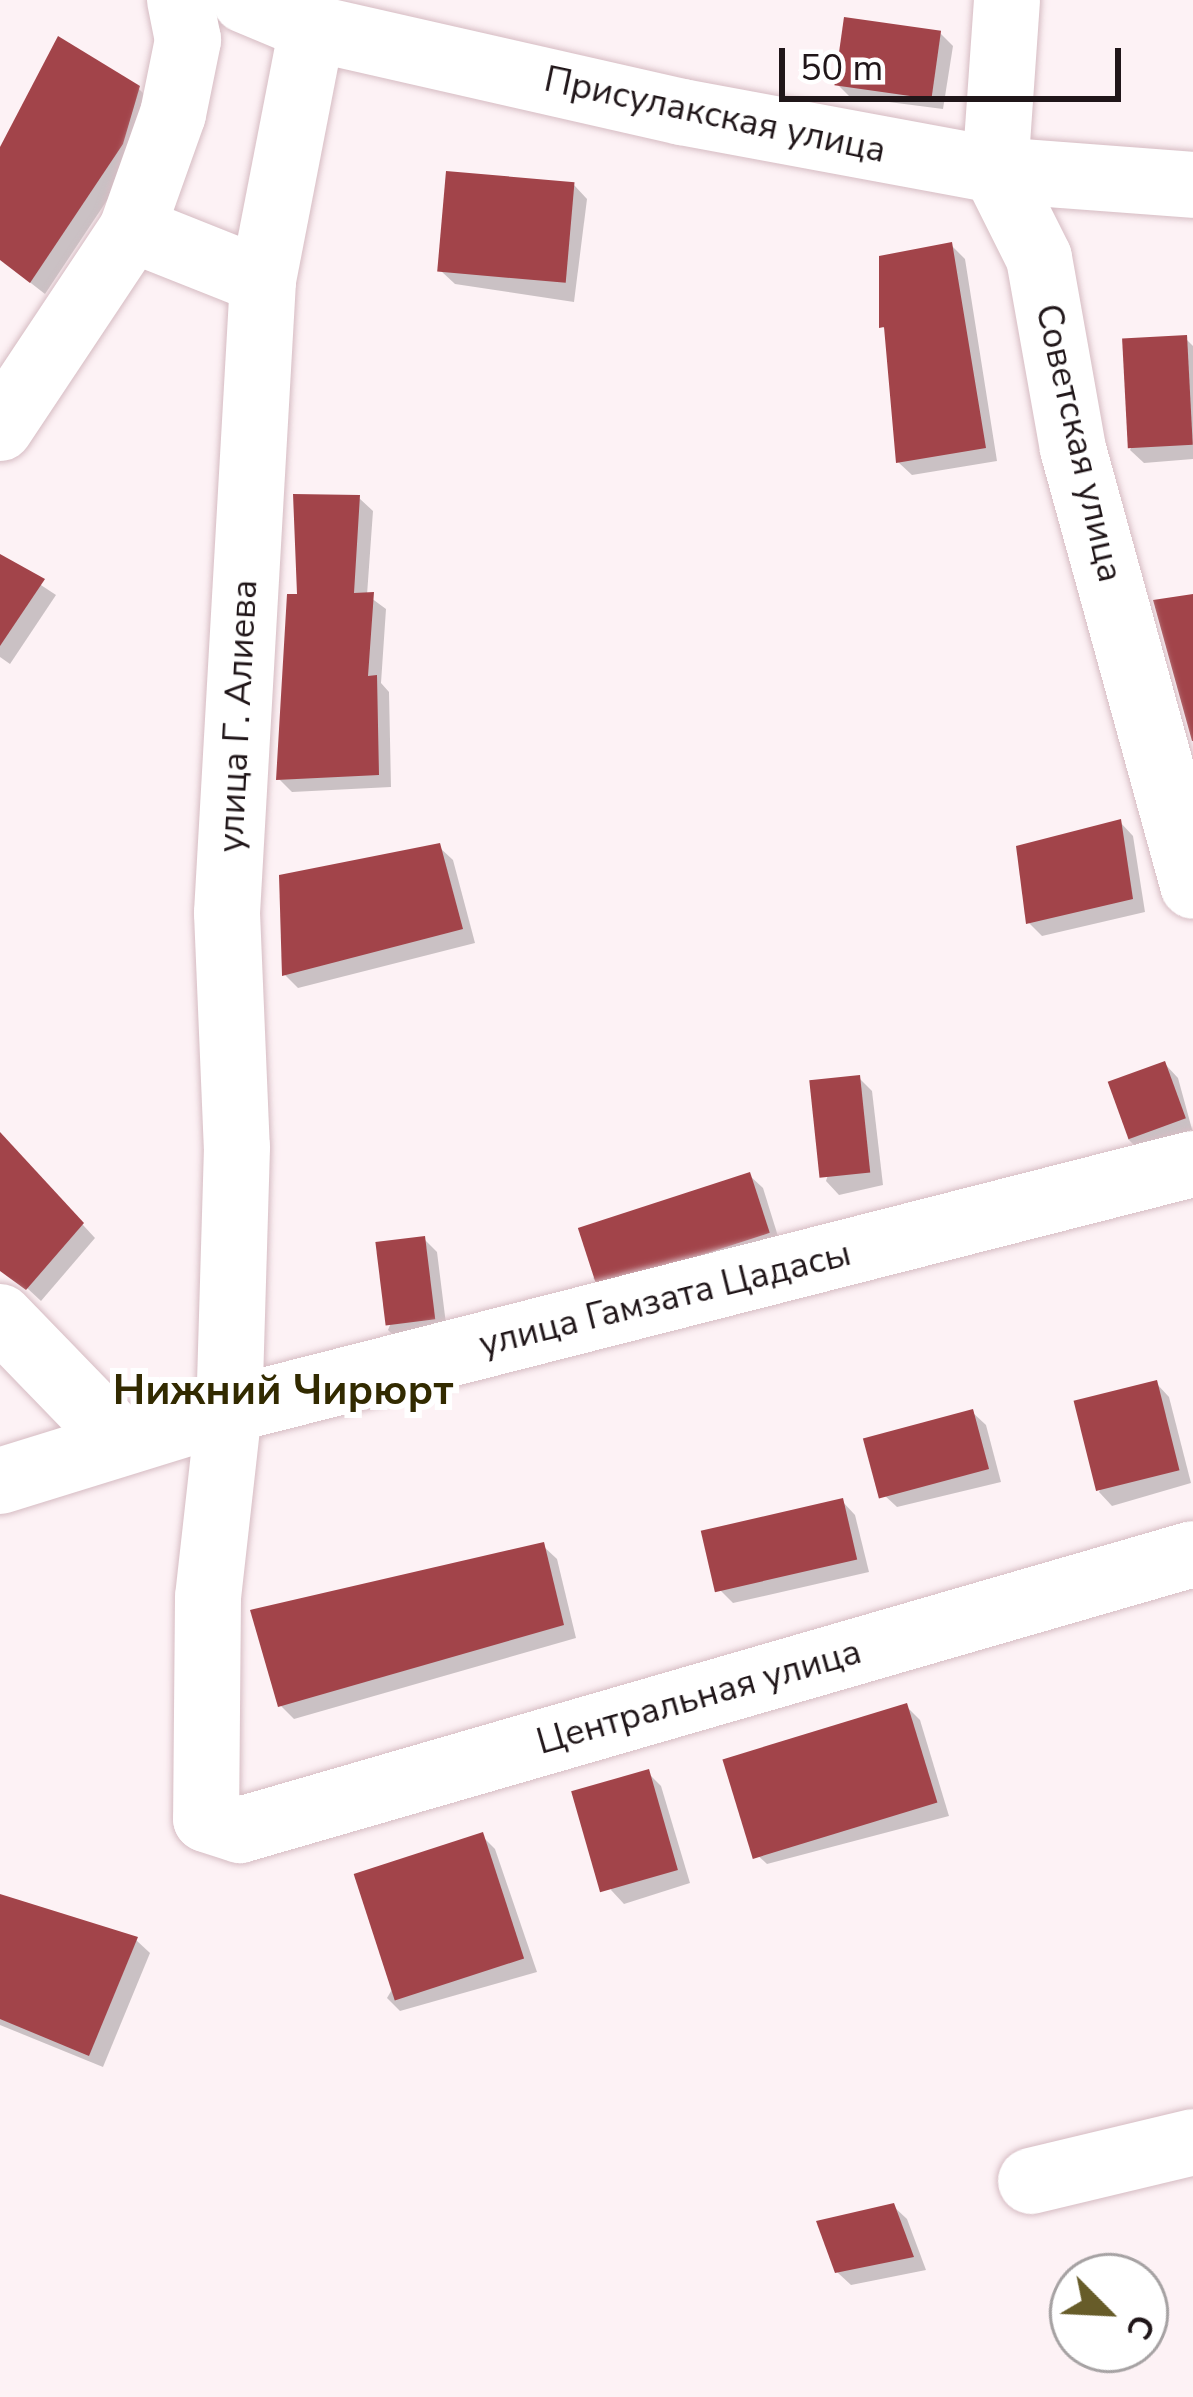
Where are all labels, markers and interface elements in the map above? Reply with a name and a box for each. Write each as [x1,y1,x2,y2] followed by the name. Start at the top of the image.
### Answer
[785,24,1127,98] scale bar
[800,44,883,93] text: 50 m
[540,58,890,172] street label: Присулакская улица
[1026,300,1132,586] street label: Советская улица
[209,578,267,854] street label: улица Г. Алиева
[475,1232,855,1366] street label: улица Гамзата Цадасы
[113,1366,453,1416] district label: Нижний Чирюрт
[532,1630,866,1764] street label: Центральная улица
[1049,2253,1169,2373] north arrow
[1114,2307,1165,2346] text: С

